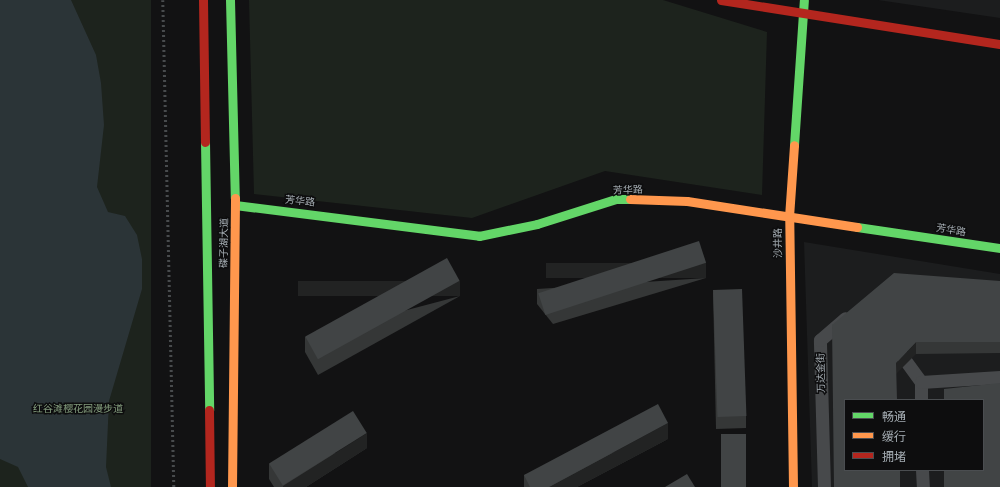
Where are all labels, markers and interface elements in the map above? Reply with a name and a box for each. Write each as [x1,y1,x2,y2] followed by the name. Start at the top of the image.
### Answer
[613,183,643,197] street label: 芳华路
[284,193,316,209] street label: 芳华路
[218,218,230,268] street label: 碟子湖大道
[935,222,967,238] street label: 芳华路
[772,228,784,258] street label: 沙井路
[815,353,827,393] street label: 万达金街
[844,399,984,471] legend
[33,403,123,415] park label: 红谷滩樱花园漫步道
[882,410,906,424] text: 畅通
[882,430,906,444] text: 缓行
[882,450,906,464] text: 拥堵

